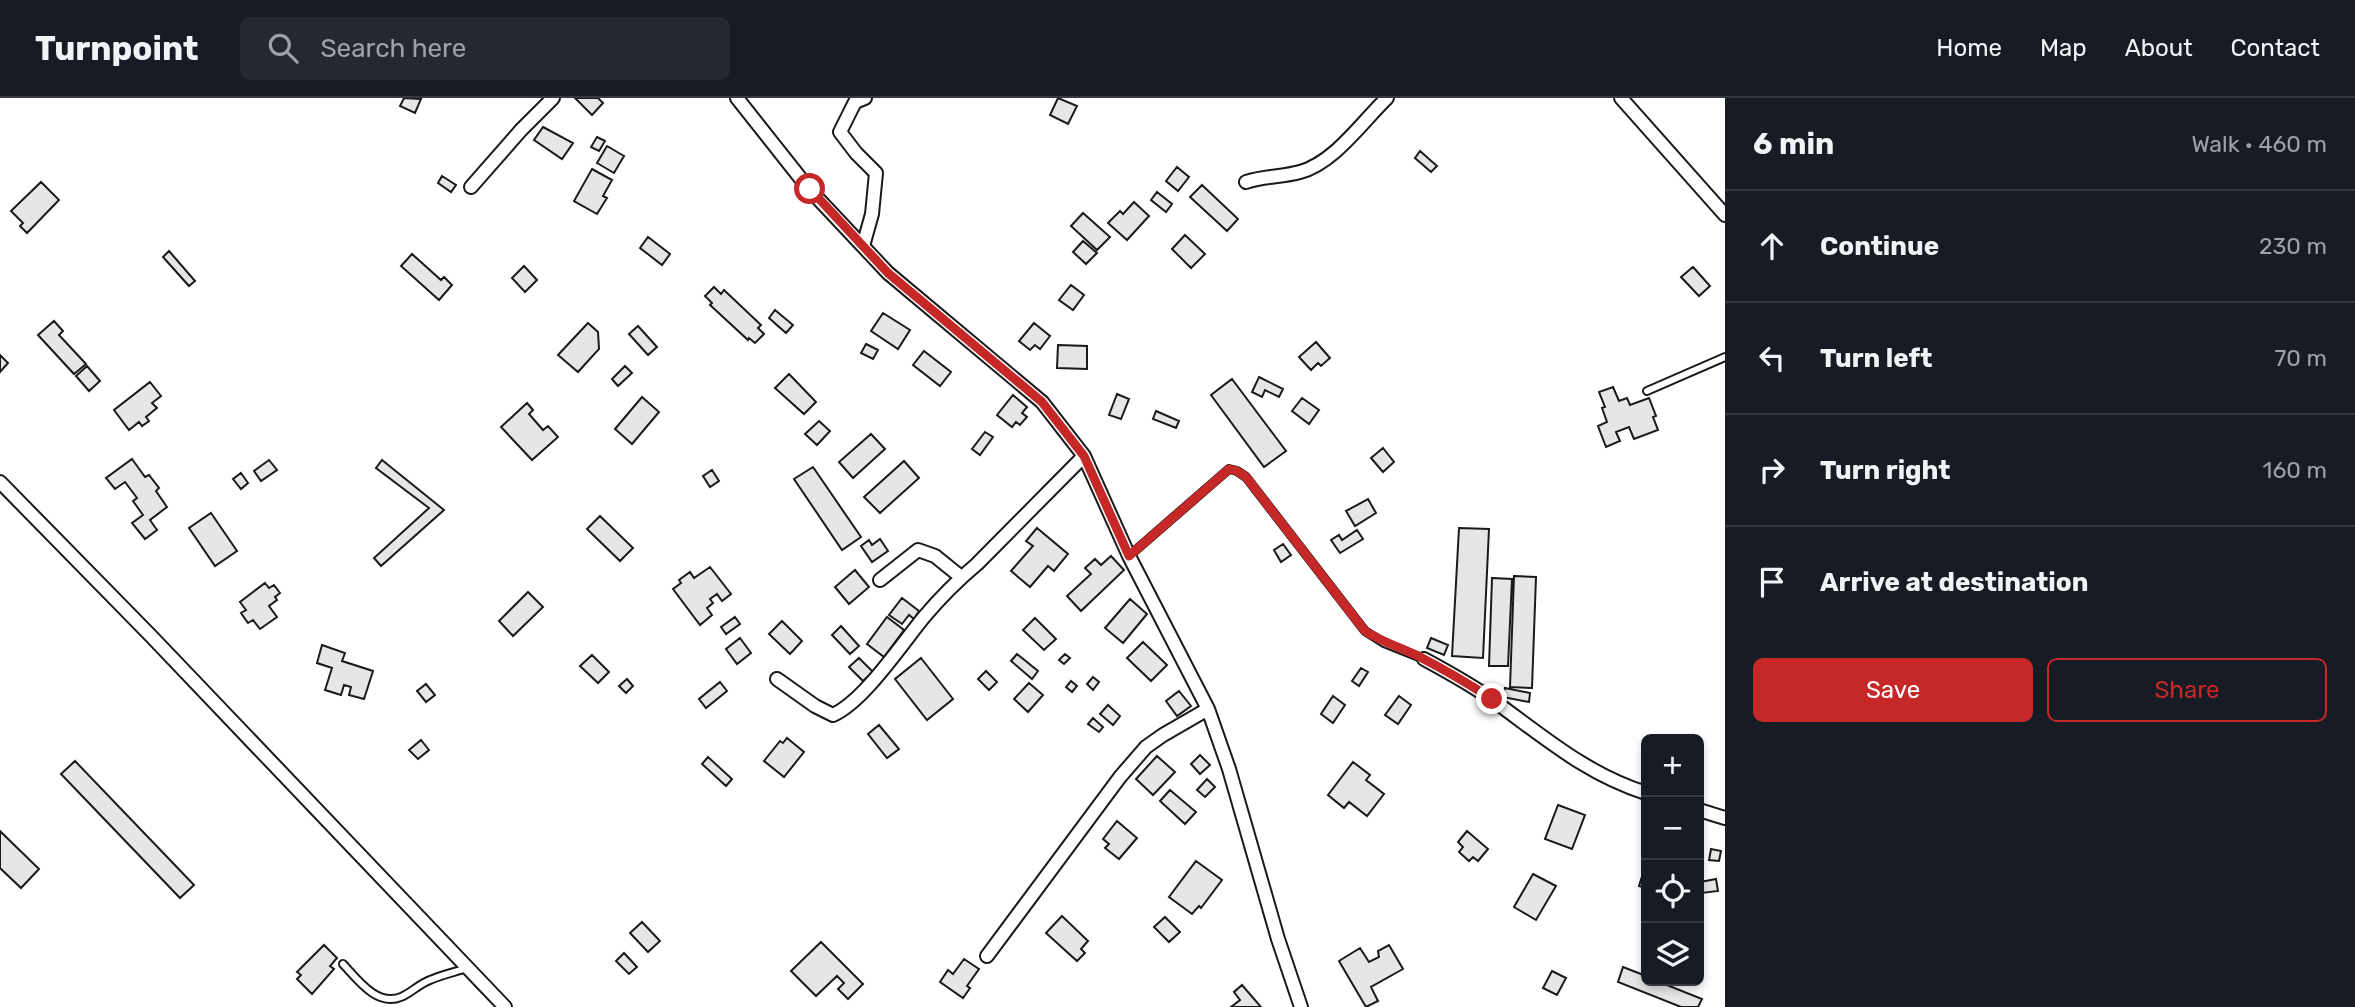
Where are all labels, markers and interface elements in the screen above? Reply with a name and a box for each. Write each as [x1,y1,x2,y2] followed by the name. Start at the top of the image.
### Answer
[240,17,730,80] search box
[35,29,198,68] text: Turnpoint
[264,29,302,67] icon: search
[320,33,466,64] text: Search here
[1936,34,2002,62] text: Home
[2040,34,2087,62] text: Map
[2125,34,2193,62] text: About
[2231,34,2320,62] text: Contact
[1753,126,1834,162] text: 6 min
[2191,130,2327,158] text: Walk · 460 m
[794,173,825,204] route start
[1753,227,1791,265] icon: ahead
[1820,231,1939,262] text: Continue
[2259,232,2327,260] text: 230 m
[1753,339,1791,377] icon: left
[1820,343,1932,374] text: Turn left
[2275,344,2327,372] text: 70 m
[1753,451,1791,489] icon: right
[1820,455,1950,486] text: Turn right
[2263,456,2327,484] text: 160 m
[1753,563,1791,601] icon: arrive
[1820,567,2088,598] text: Arrive at destination
[1753,658,2033,722] button: Save
[2047,658,2327,722] button: Share
[1476,683,1507,714] route end
[1641,734,1704,986] map controls
[1641,734,1704,797] button: +
[1641,797,1704,860] button: −
[1641,860,1704,923] button: locate
[1641,923,1704,986] button: layers

